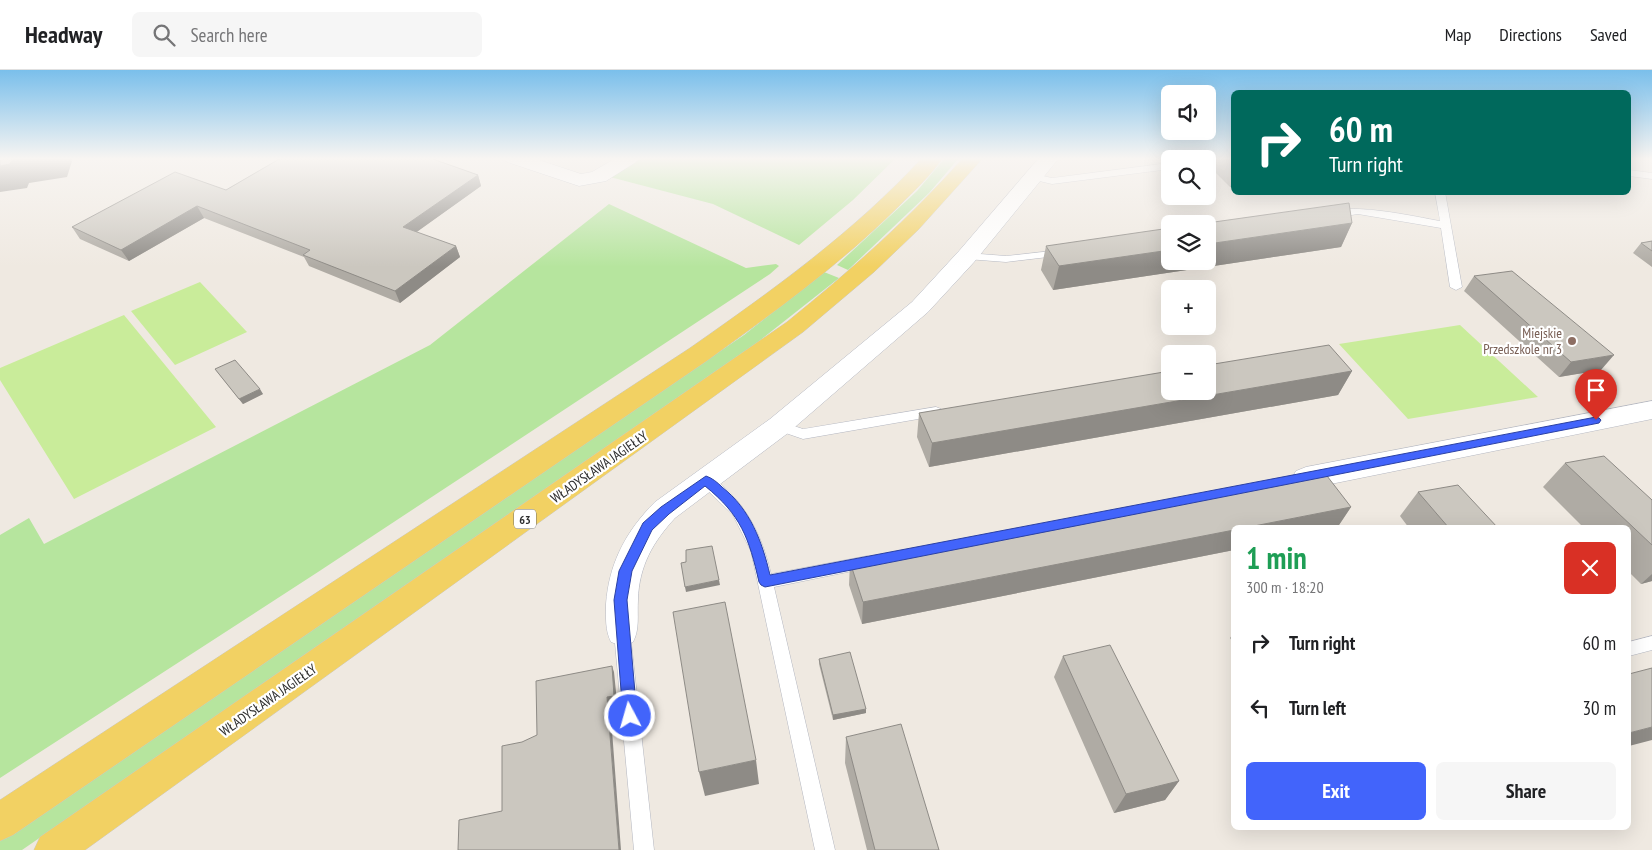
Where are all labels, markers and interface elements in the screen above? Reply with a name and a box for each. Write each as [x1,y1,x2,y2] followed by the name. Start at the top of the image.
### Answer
[132,12,482,57] search box
[25,19,102,50] text: Headway
[150,21,178,49] icon: search
[190,23,268,47] text: Search here
[1445,23,1471,46] text: Map
[1499,23,1562,46] text: Directions
[1590,23,1627,46] text: Saved
[1161,85,1216,400] map controls
[1161,85,1216,140] button: sound
[1329,106,1393,152] text: 60 m
[1246,110,1311,175] icon: right
[1161,150,1216,205] button: search
[1329,150,1403,178] text: Turn right
[1161,215,1216,270] button: layers
[1161,280,1216,335] button: +
[1483,324,1562,358] place label: Miejskie Przedszkole nr 3
[1566,335,1578,347] marker: Miejskie Przedszkole nr 3
[1161,345,1216,400] button: −
[1575,369,1617,420] pin
[1582,376,1610,404] icon: arrive
[547,426,651,507] street label: WŁADYSŁAWA JAGIEŁŁY
[514,509,536,528] road number: 63
[1246,538,1307,577] text: 1 min
[1564,542,1616,594] button: close
[1246,577,1324,597] text: 300 m · 18:20
[1246,629,1274,657] icon: right
[1289,631,1355,655] text: Turn right
[1583,631,1616,655] text: 60 m
[216,659,320,740] street label: WŁADYSŁAWA JAGIEŁŁY
[603,689,655,741] position arrow
[1246,694,1274,722] icon: left
[1289,696,1346,720] text: Turn left
[1583,696,1616,720] text: 30 m
[1246,762,1426,820] button: Exit
[1436,762,1616,820] button: Share

